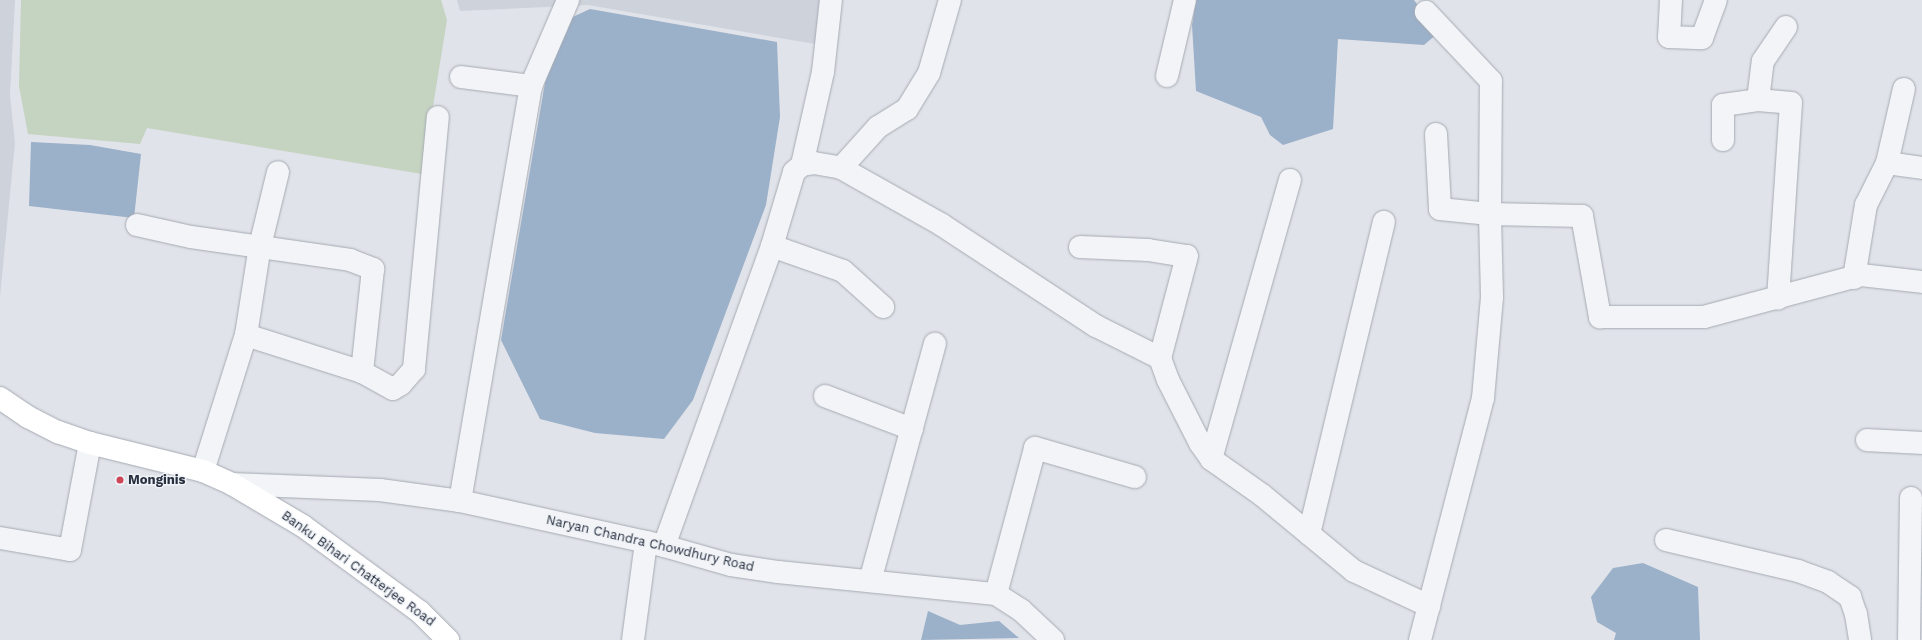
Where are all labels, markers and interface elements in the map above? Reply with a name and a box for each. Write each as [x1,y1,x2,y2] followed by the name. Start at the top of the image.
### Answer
[128,472,185,488] place label: Monginis
[115,475,125,485] marker: Monginis
[278,508,438,630] street label: Banku Bihari Chatterjee Road
[544,512,756,576] street label: Naryan Chandra Chowdhury Road

